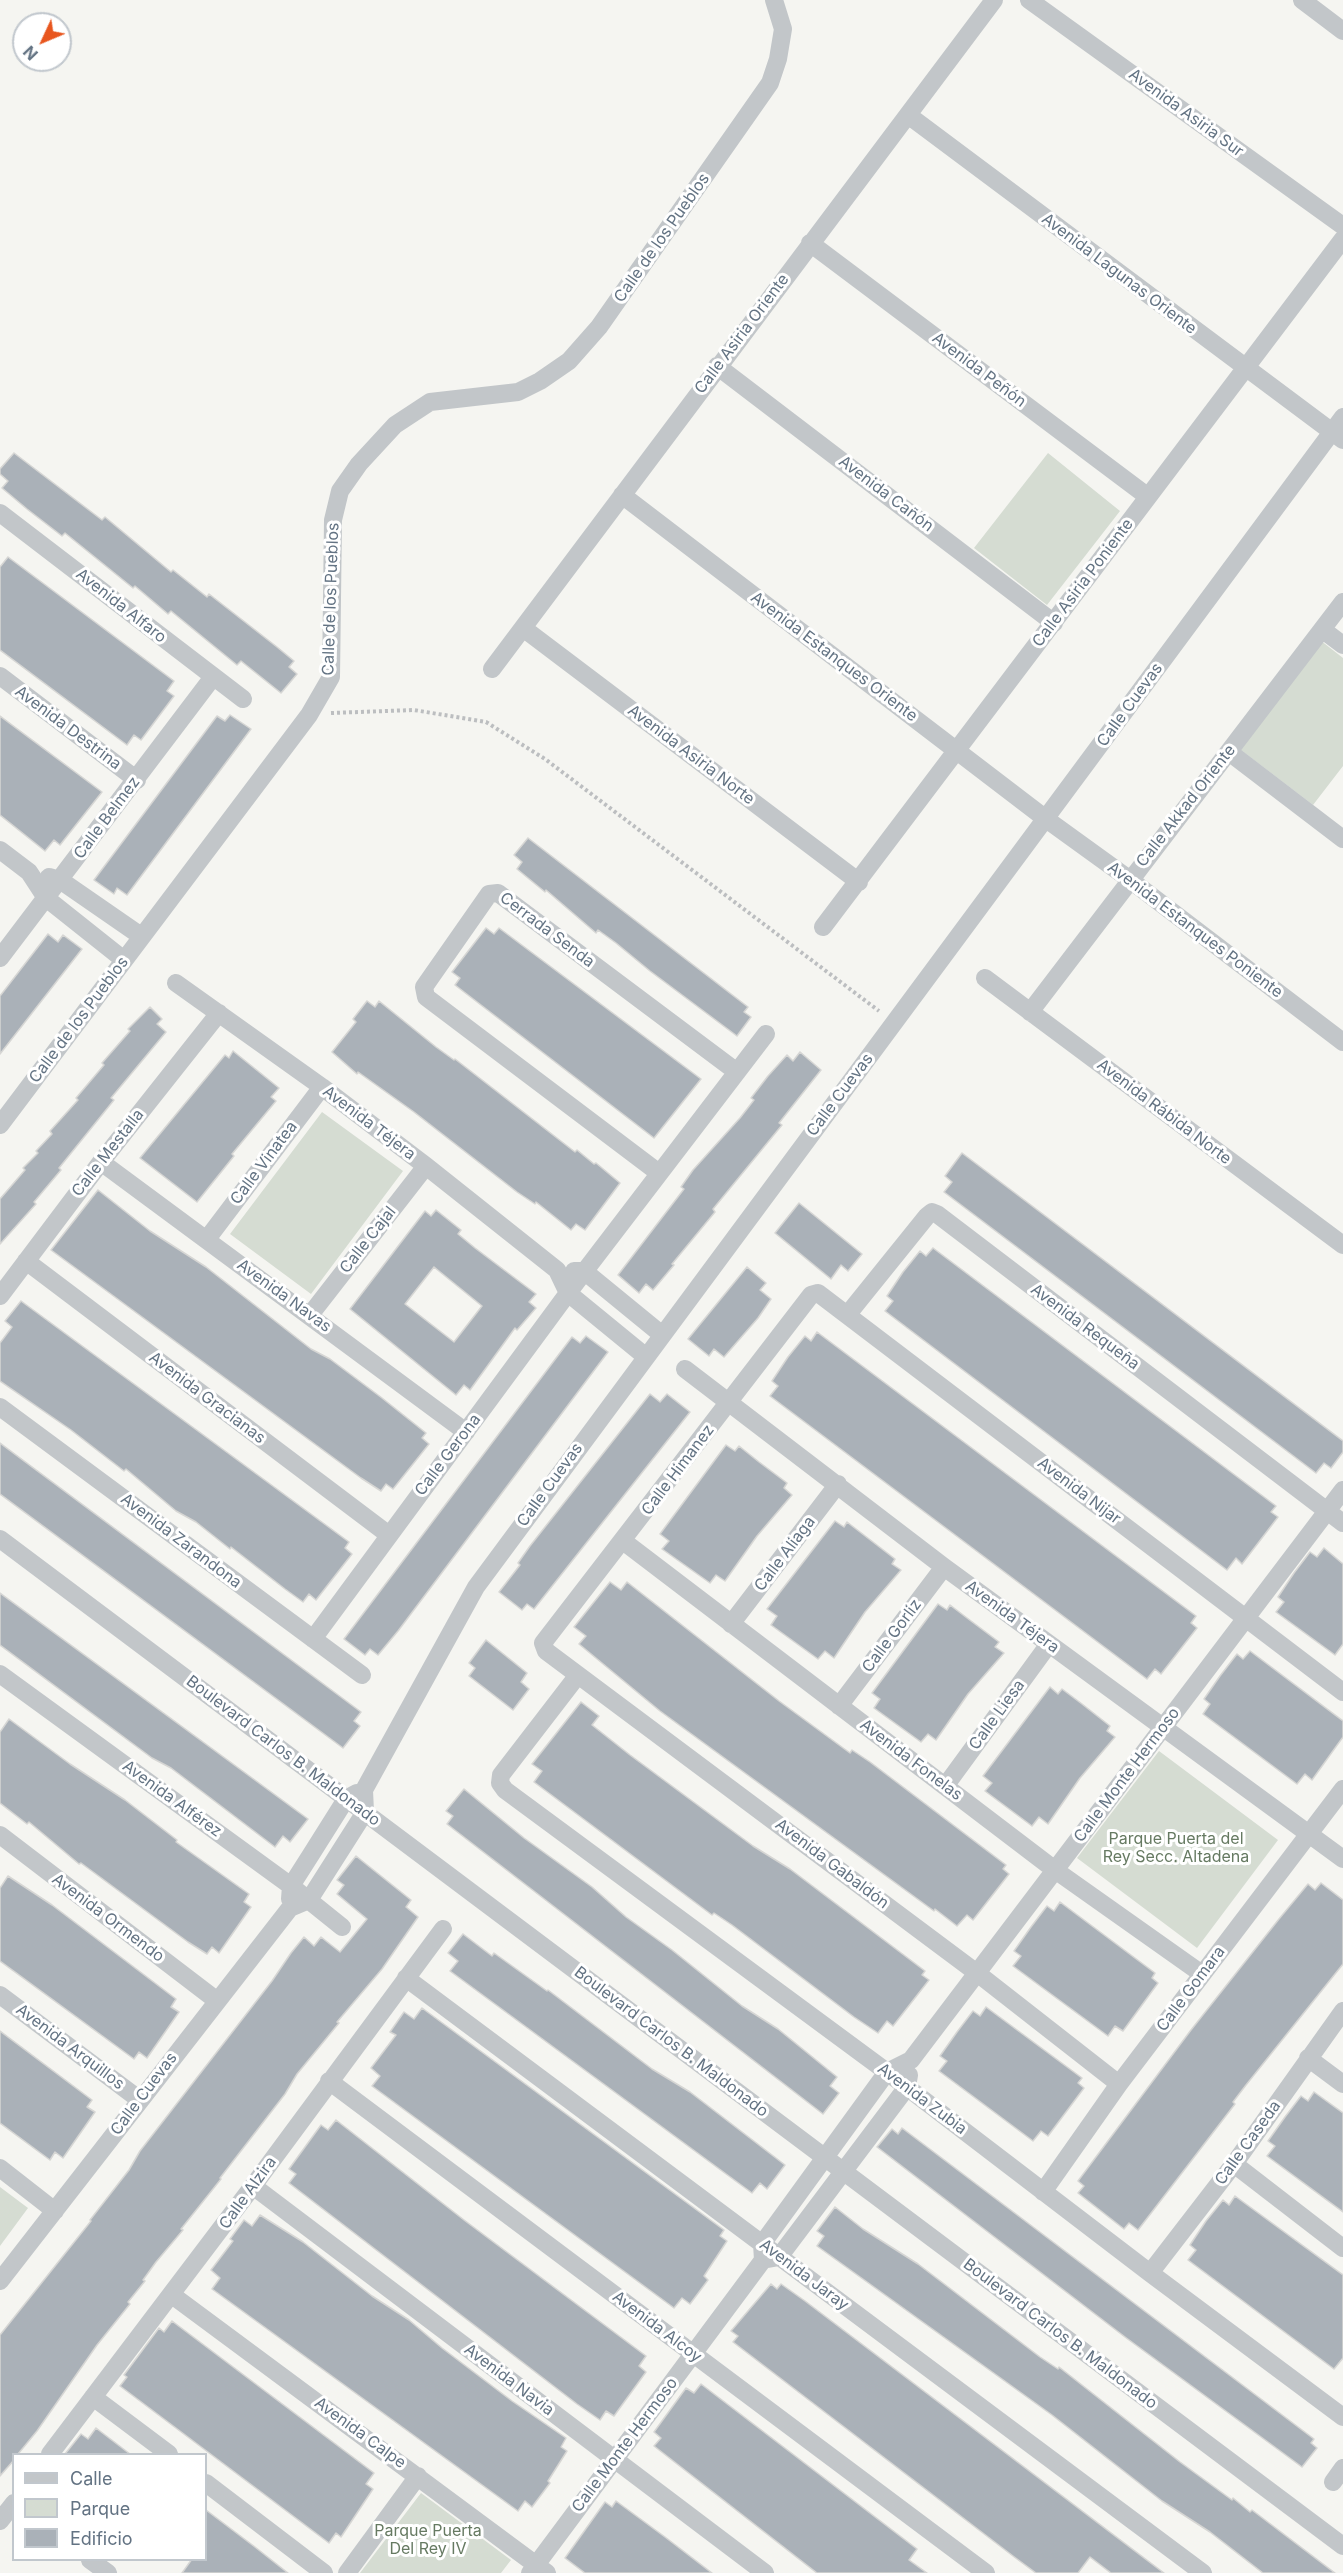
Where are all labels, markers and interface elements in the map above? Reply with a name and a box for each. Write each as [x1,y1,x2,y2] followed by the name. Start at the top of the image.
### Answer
[12,12,72,72] north arrow
[19,42,42,64] text: N
[1125,65,1247,161] street label: Avenida Asiria Sur
[610,170,714,306] street label: Calle de los Pueblos
[1038,210,1200,338] street label: Avenida Lagunas Oriente
[691,270,793,398] street label: Calle Asiria Oriente
[928,328,1030,412] street label: Avenida Peñón
[835,452,937,536] street label: Avenida Cañón
[1029,515,1137,651] street label: Calle Asiria Poniente
[319,522,343,676] street label: Calle de los Pueblos
[72,565,170,647] street label: Avenida Alfaro
[747,588,921,726] street label: Avenida Estanques Oriente
[1093,659,1167,751] street label: Calle Cuevas
[11,682,125,774] street label: Avenida Destrina
[624,701,758,809] street label: Avenida Asiria Norte
[1132,741,1240,871] street label: Calle Akkad Oriente
[70,773,144,863] street label: Calle Belmez
[1104,858,1286,1002] street label: Avenida Estanques Poniente
[496,888,598,972] street label: Cerrada Senda
[25,953,133,1087] street label: Calle de los Pueblos
[803,1050,877,1140] street label: Calle Cuevas
[1093,1055,1235,1169] street label: Avenida Rábida Norte
[319,1082,419,1164] street label: Avenida Téjera
[68,1106,148,1200] street label: Calle Mestalla
[226,1118,302,1208] street label: Calle Vinatea
[336,1203,400,1277] street label: Calle Cajal
[233,1255,335,1337] street label: Avenida Navas
[1027,1280,1143,1374] street label: Avenida Requeña
[145,1348,269,1448] street label: Avenida Gracianas
[411,1410,485,1500] street label: Calle Gerona
[638,1421,718,1519] street label: Calle Himanez
[513,1439,587,1531] street label: Calle Cuevas
[1034,1453,1124,1529] street label: Avenida Nijar
[117,1489,245,1593] street label: Avenida Zarandona
[751,1513,819,1595] street label: Calle Aliaga
[961,1577,1063,1657] street label: Avenida Téjera
[858,1596,926,1676] street label: Calle Gorliz
[182,1672,384,1830] street label: Boulevard Carlos B. Maldonado
[965,1676,1029,1754] street label: Calle Liesa
[1070,1704,1184,1846] street label: Calle Monte Hermoso
[856,1715,966,1805] street label: Avenida Fonelas
[119,1757,225,1841] street label: Avenida Alférez
[771,1815,893,1913] street label: Avenida Gabaldón
[1103,1829,1249,1867] park label: Parque Puerta del Rey Secc. Altadena
[48,1870,168,1966] street label: Avenida Ormendo
[1153,1943,1229,2035] street label: Calle Gomara
[570,1963,772,2121] street label: Boulevard Carlos B. Maldonado
[12,2000,128,2094] street label: Avenida Arquillos
[107,2049,181,2139] street label: Calle Cuevas
[874,2059,970,2139] street label: Avenida Zubia
[1211,2097,1285,2189] street label: Calle Caseda
[215,2153,281,2233] street label: Calle Alzira
[756,2235,852,2315] street label: Avenida Jaray
[959,2255,1161,2413] street label: Boulevard Carlos B. Maldonado
[609,2287,705,2367] street label: Avenida Alcoy
[460,2340,558,2420] street label: Avenida Navia
[568,2374,682,2516] street label: Calle Monte Hermoso
[311,2393,409,2473] street label: Avenida Calpe
[12,2453,207,2561] legend
[70,2468,112,2489] text: Calle
[70,2498,130,2519] text: Parque
[374,2521,482,2559] park label: Parque Puerta Del Rey IV
[70,2528,133,2549] text: Edificio

